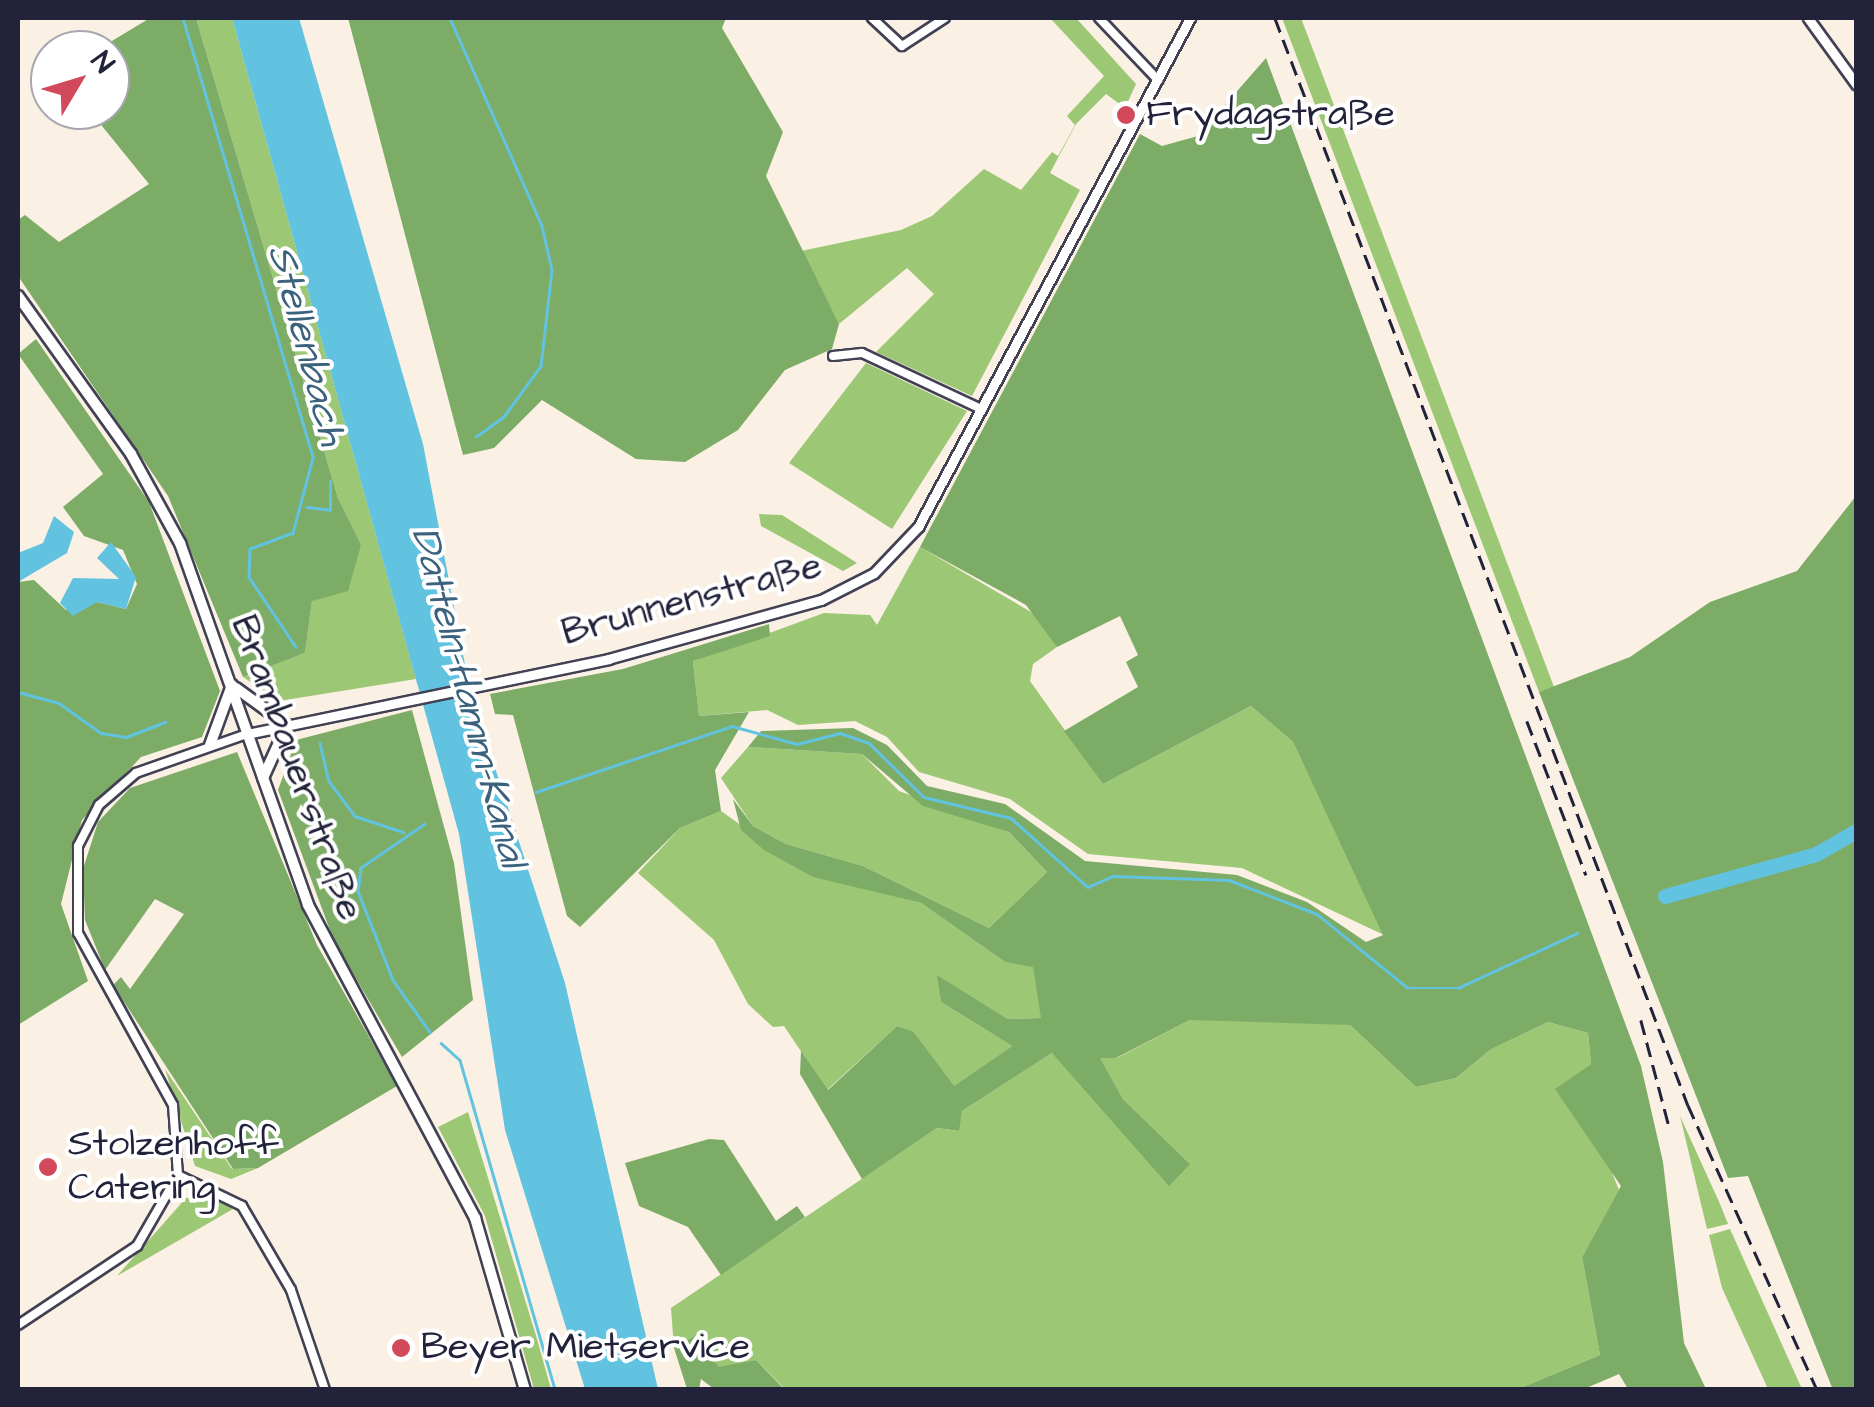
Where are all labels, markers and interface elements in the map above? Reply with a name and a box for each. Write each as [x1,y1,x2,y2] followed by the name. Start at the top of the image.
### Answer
[30,30,130,130] north arrow
[82,44,123,81] text: N
[1146,92,1395,138] place label: Frydagstraße
[1115,104,1137,126] marker: Frydagstraße
[256,239,356,451] water label: Stellenbach
[400,522,536,872] water label: Datteln-Hamm-Kanal
[557,543,827,657] street label: Brunnenstraße
[220,610,372,926] street label: Brambauerstraße
[68,1122,279,1212] place label: Stolzenhoff Catering
[37,1156,59,1178] marker: Stolzenhoff Catering
[421,1325,750,1371] place label: Beyer Mietservice
[390,1337,412,1359] marker: Beyer Mietservice

